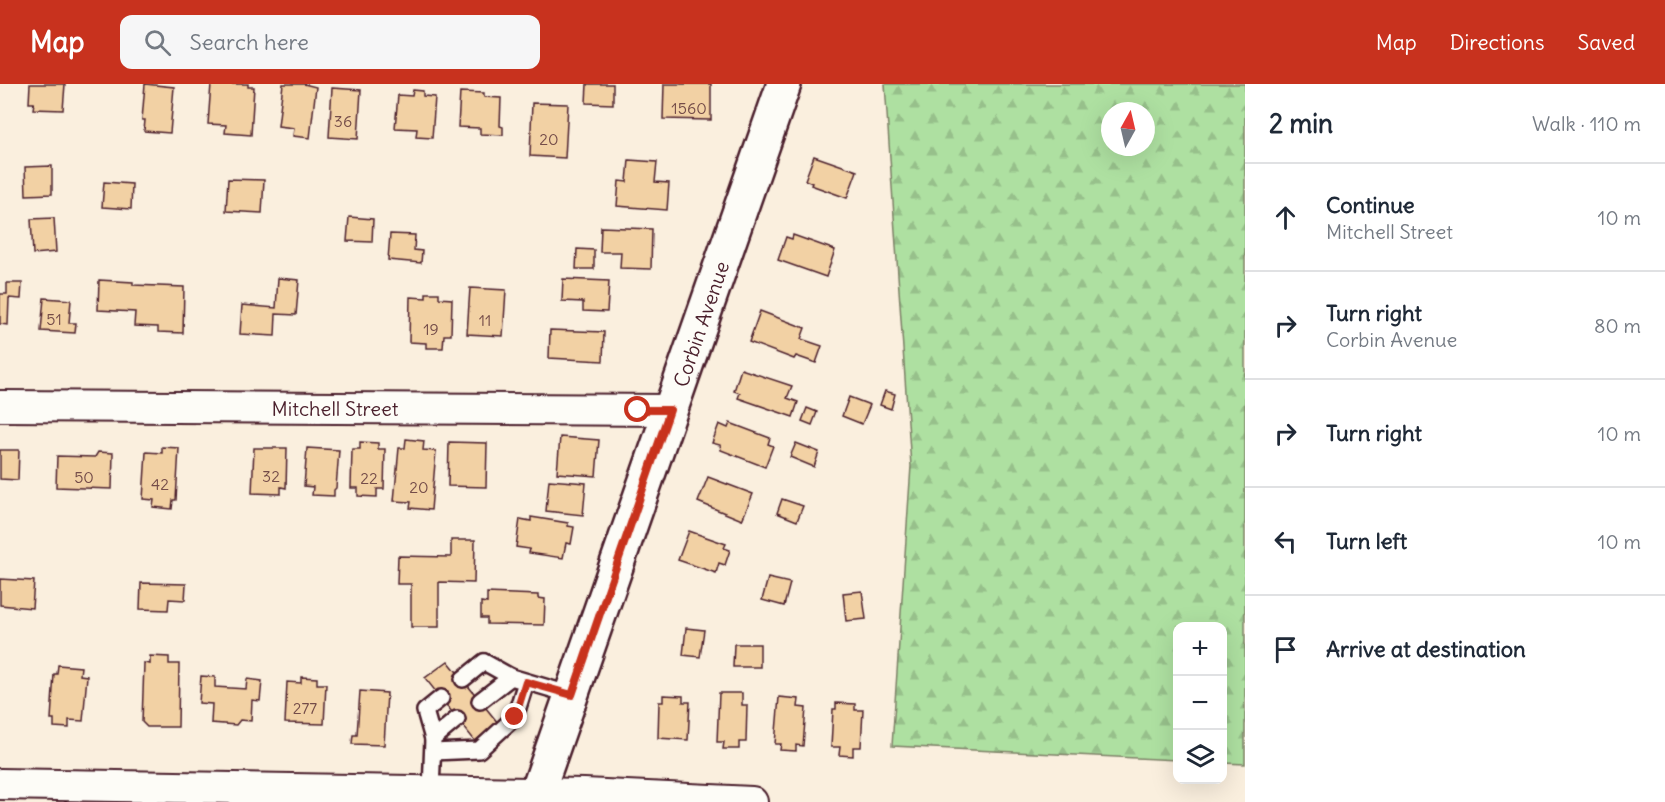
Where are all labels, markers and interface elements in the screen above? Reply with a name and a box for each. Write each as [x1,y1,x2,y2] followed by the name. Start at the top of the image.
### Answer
[120,15,540,69] search box
[30,24,84,60] text: Map
[141,26,174,59] icon: search
[189,28,309,56] text: Search here
[1376,29,1417,56] text: Map
[1450,29,1544,56] text: Directions
[1577,29,1635,56] text: Saved
[671,98,707,118] house number: 1560
[1101,102,1155,156] north arrow
[1269,107,1333,140] text: 2 min
[334,111,352,131] house number: 36
[1532,111,1641,136] text: Walk · 110 m
[539,129,559,149] house number: 20
[1326,191,1415,219] text: Continue
[1269,201,1302,234] icon: ahead
[1598,205,1641,230] text: 10 m
[1326,219,1453,244] text: Mitchell Street
[668,258,734,390] street label: Corbin Avenue
[1326,299,1422,327] text: Turn right
[46,309,62,329] house number: 51
[1269,309,1302,342] icon: right
[479,310,491,330] house number: 11
[1594,313,1641,338] text: 80 m
[423,319,439,339] house number: 19
[1326,327,1457,352] text: Corbin Avenue
[272,396,399,421] street label: Mitchell Street
[624,396,650,422] route start
[1269,417,1302,450] icon: right
[1326,419,1422,447] text: Turn right
[1598,421,1641,446] text: 10 m
[262,466,280,486] house number: 32
[74,467,94,487] house number: 50
[360,468,378,488] house number: 22
[151,474,169,494] house number: 42
[409,477,429,497] house number: 20
[1269,525,1302,558] icon: left
[1326,527,1407,555] text: Turn left
[1598,529,1641,554] text: 10 m
[1173,622,1227,784] map controls
[1173,622,1227,676] button: +
[1269,633,1302,666] icon: arrive
[1326,635,1526,663] text: Arrive at destination
[1173,676,1227,730] button: −
[293,698,317,718] house number: 277
[501,703,527,729] route end
[1173,730,1227,784] button: layers

